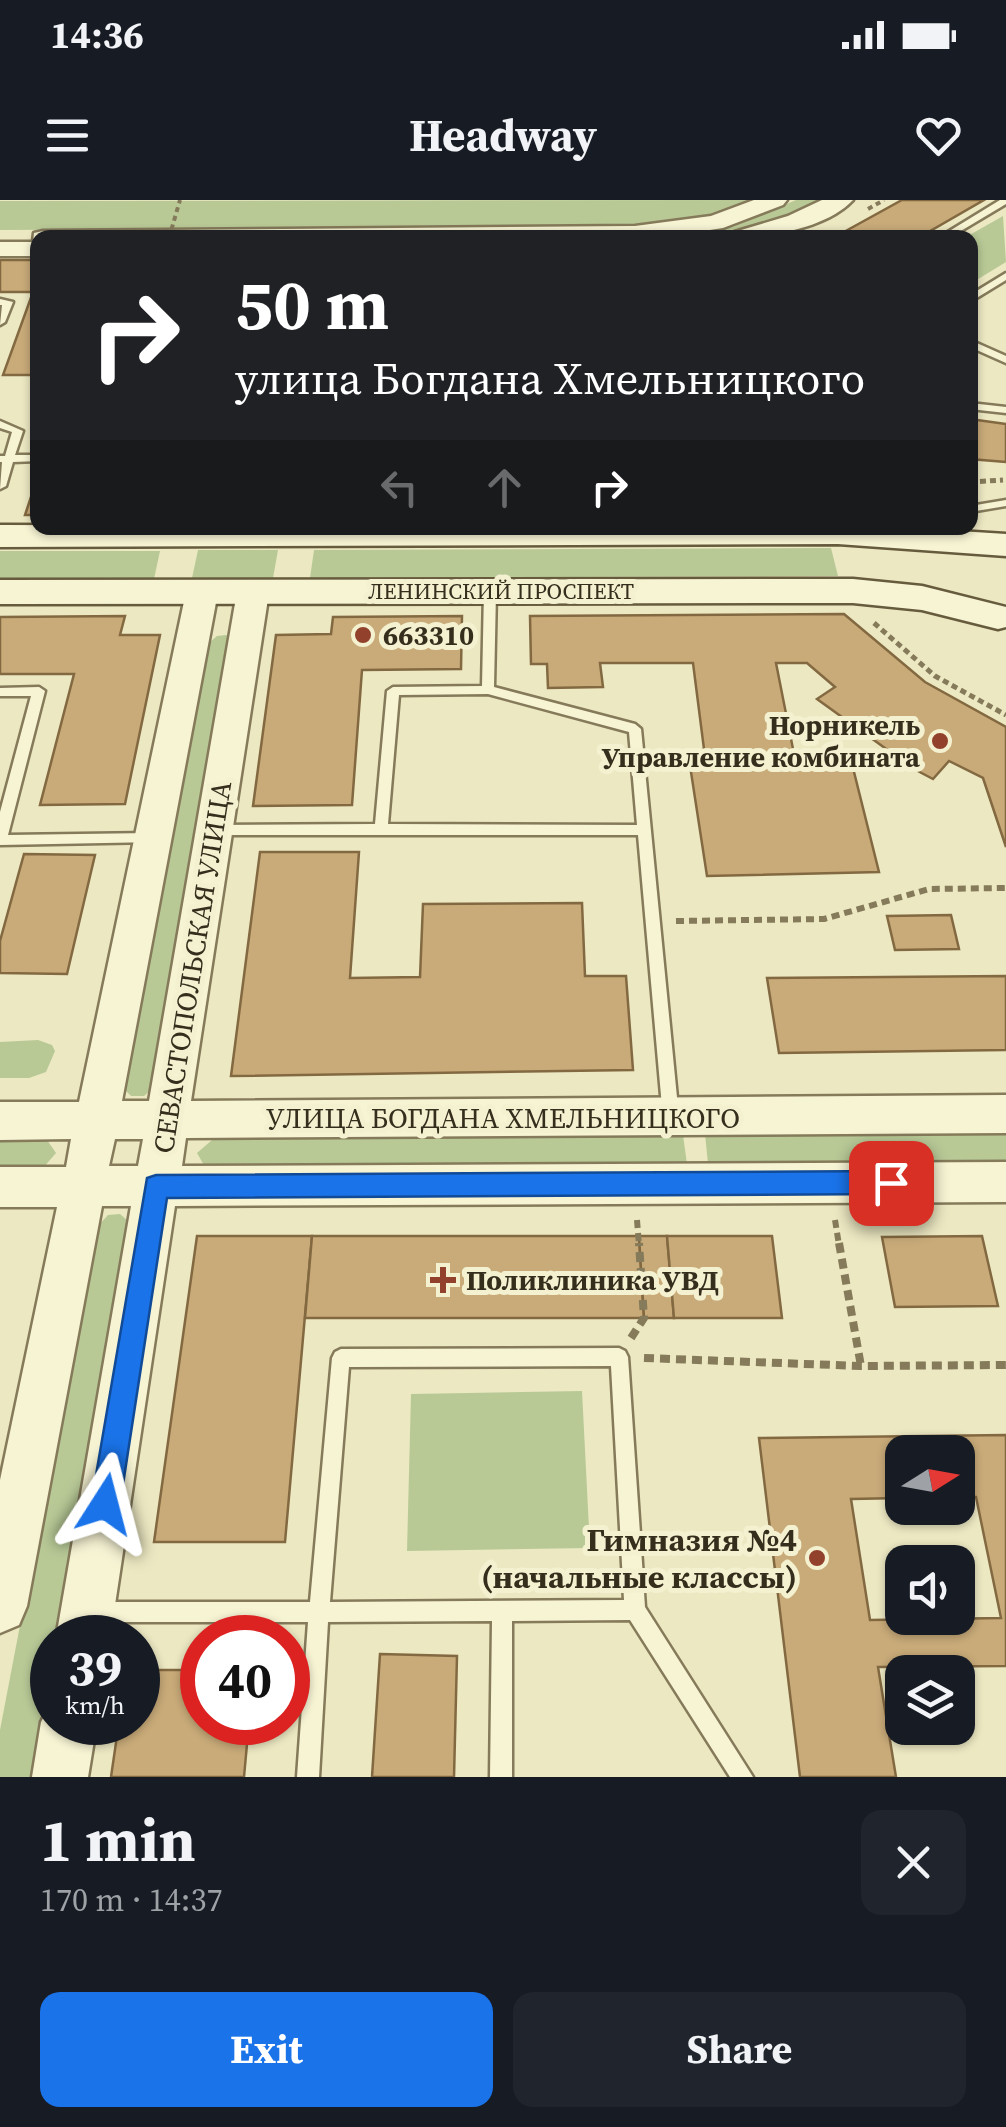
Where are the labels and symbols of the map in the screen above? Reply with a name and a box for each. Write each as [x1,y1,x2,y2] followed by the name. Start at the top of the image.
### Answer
[368,576,634,606] street label: ЛЕНИНСКИЙ ПРОСПЕКТ
[383,616,474,654] place label: 663310
[352,624,374,646] marker: 663310
[601,706,920,776] place label: Норникель Управление комбината
[929,730,951,752] marker: Норникель Управление комбината
[144,778,240,1156] street label: СЕВАСТОПОЛЬСКАЯ УЛИЦА
[266,1099,740,1137] street label: УЛИЦА БОГДАНА ХМЕЛЬНИЦКОГО
[849,1141,934,1226] pin
[466,1261,719,1299] place label: Поликлиника УВД
[430,1267,456,1293] marker: Поликлиника УВД
[885,1435,975,1525] north arrow
[53,1452,157,1556] position arrow
[481,1518,797,1599] place label: Гимназия №4 (начальные классы)
[806,1547,828,1569] marker: Гимназия №4 (начальные классы)
[180,1615,310,1745] speed limit sign: 40

